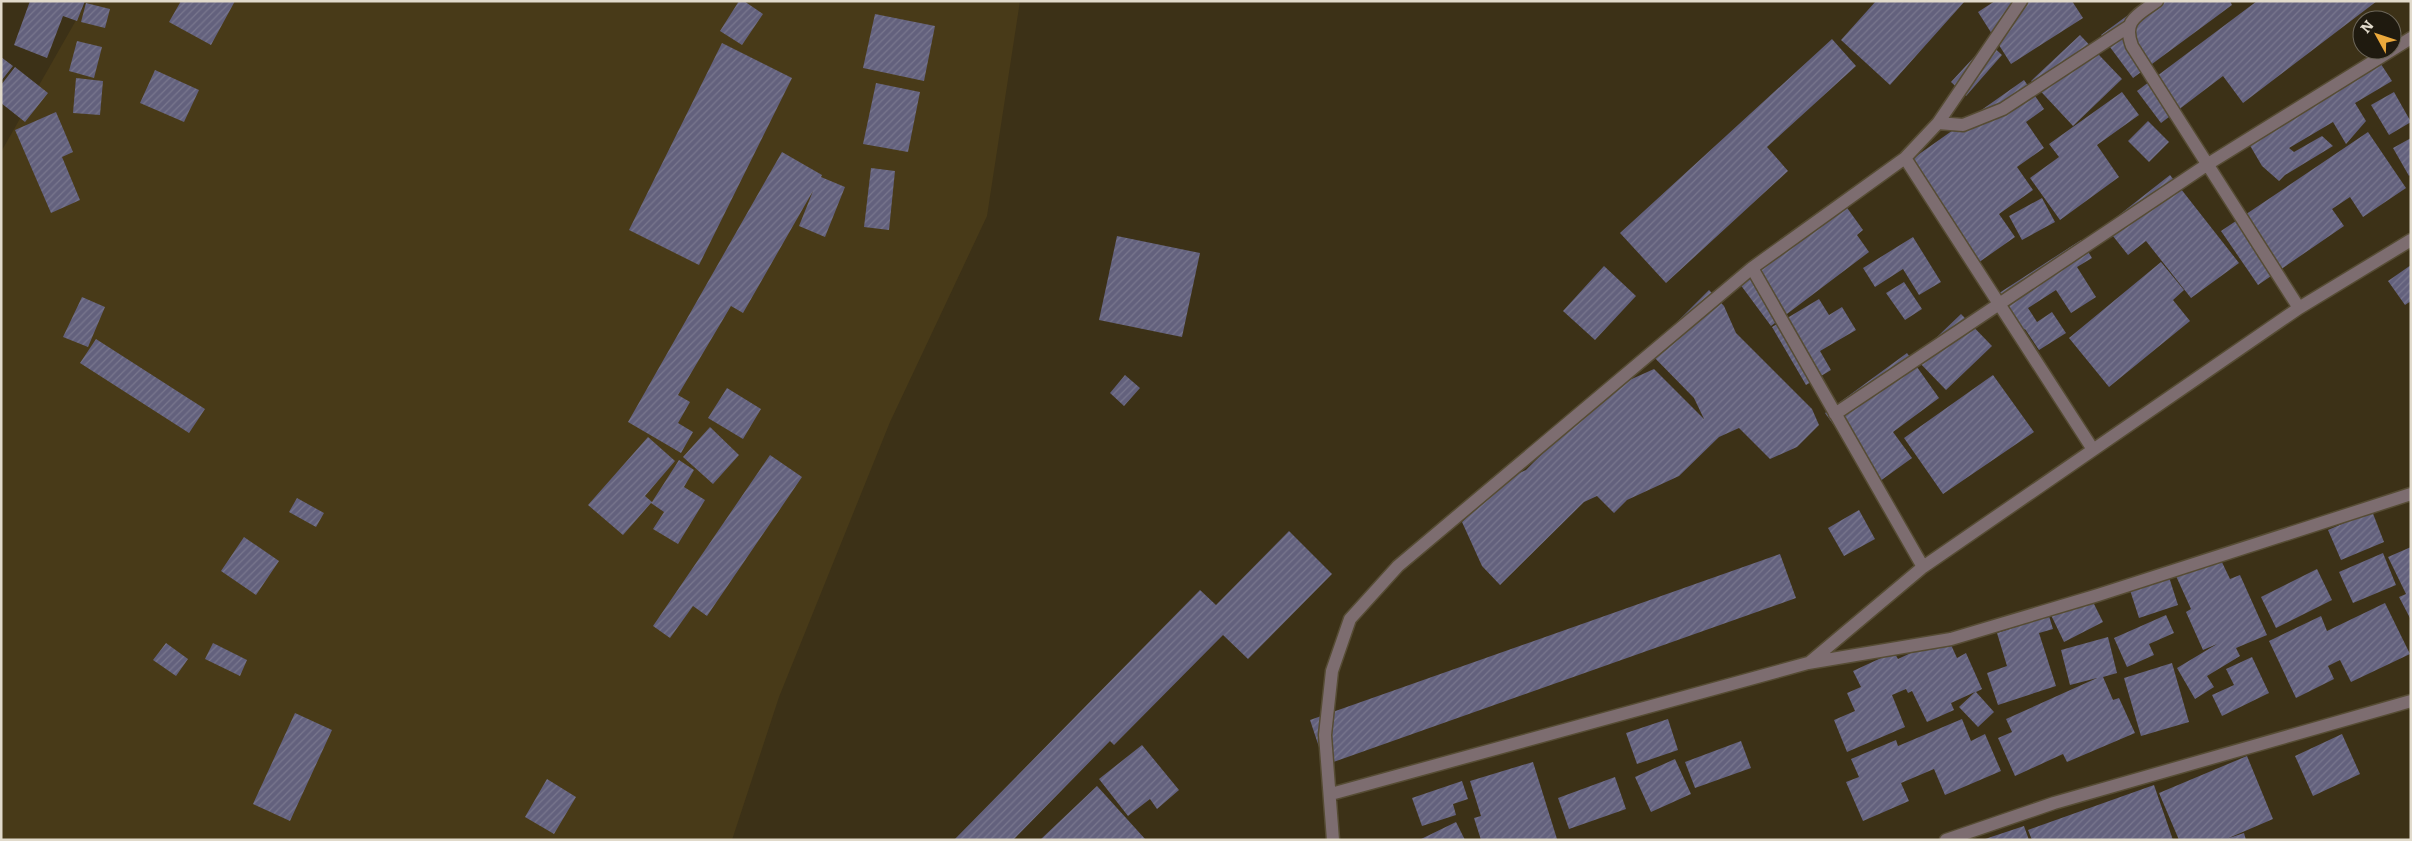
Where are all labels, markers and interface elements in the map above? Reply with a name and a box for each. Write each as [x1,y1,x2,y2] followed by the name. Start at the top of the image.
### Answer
[2352,10,2402,60] north arrow
[2355,15,2378,37] text: N

